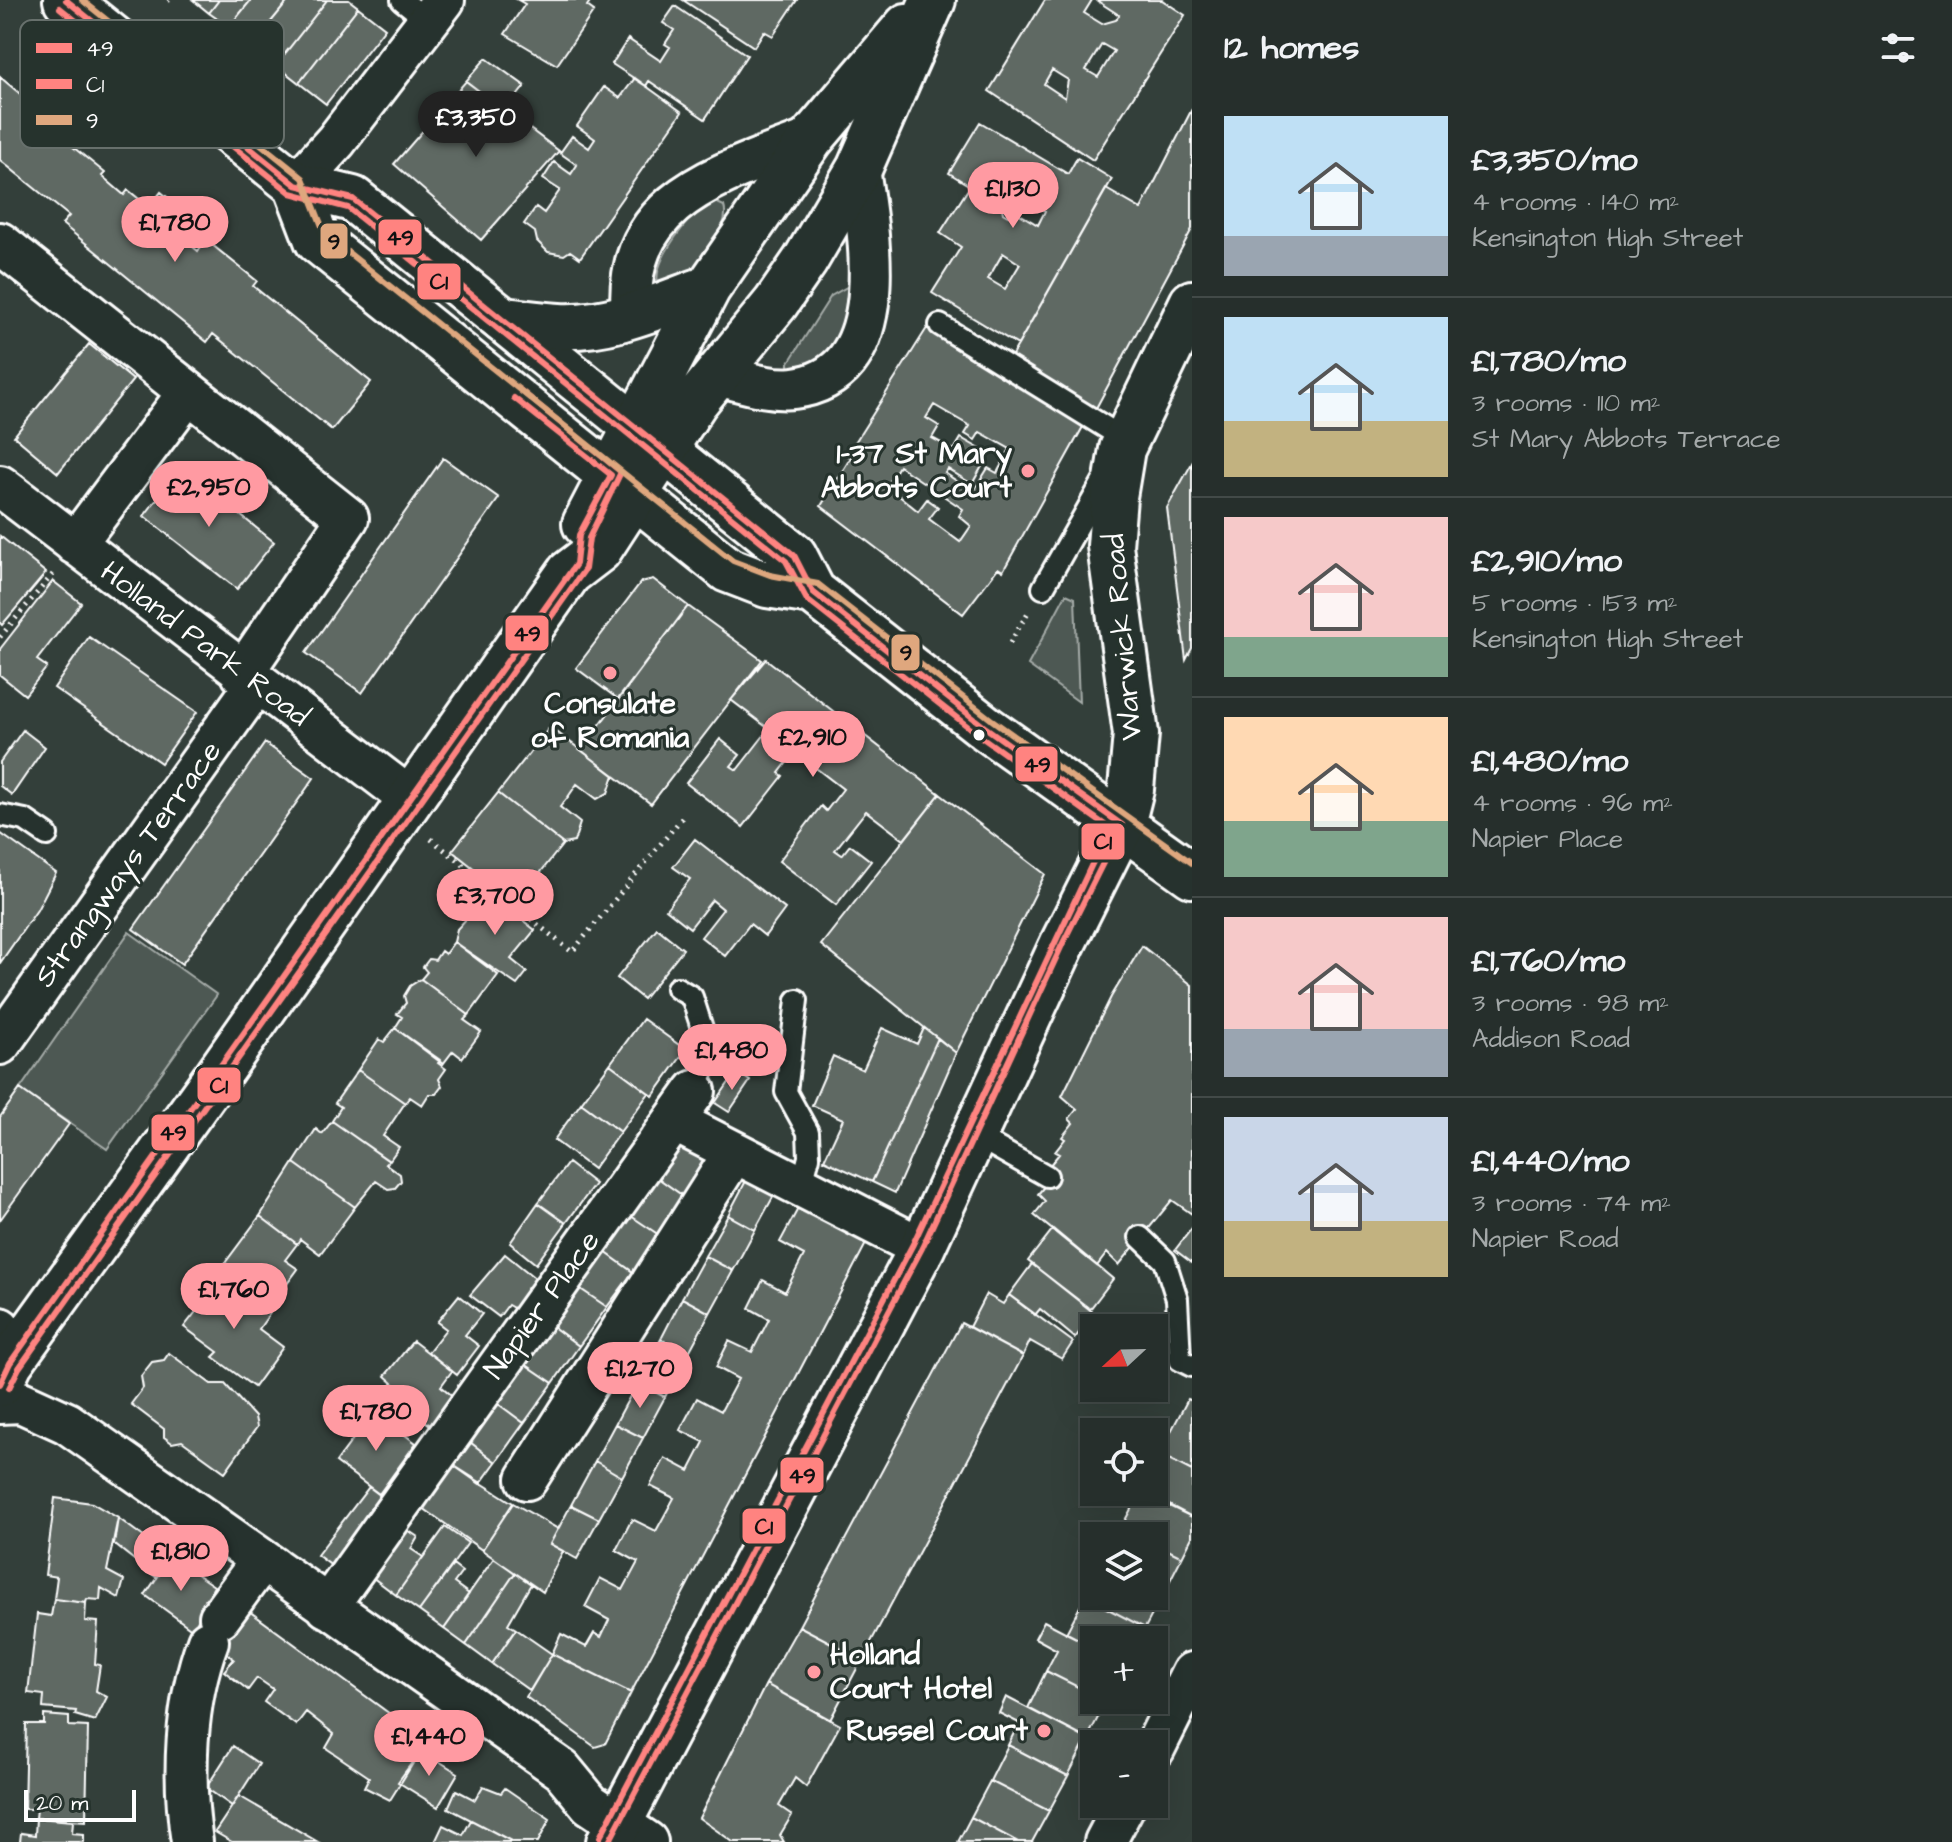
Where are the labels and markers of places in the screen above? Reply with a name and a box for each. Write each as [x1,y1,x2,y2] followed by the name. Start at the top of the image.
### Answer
[411,91,541,159] pin: £3,350
[948,162,1078,230] pin: £1,130
[110,196,240,264] pin: £1,780
[821,433,1013,509] place label: 1-37 St Mary Abbots Court
[144,461,274,529] pin: £2,950
[1019,462,1037,480] marker: 1-37 St Mary Abbots Court
[601,664,619,682] marker: Consulate of Romania
[531,683,690,759] place label: Consulate of Romania
[748,711,878,779] pin: £2,910
[971,727,987,743] unlabelled marker
[430,869,560,937] pin: £3,700
[667,1024,797,1092] pin: £1,480
[169,1263,299,1331] pin: £1,760
[575,1342,705,1410] pin: £1,270
[311,1385,441,1453] pin: £1,780
[116,1525,246,1593] pin: £1,810
[830,1634,992,1710] place label: Holland Court Hotel
[805,1663,823,1681] marker: Holland Court Hotel
[364,1710,494,1778] pin: £1,440
[846,1710,1029,1752] place label: Russel Court
[1035,1722,1053,1740] marker: Russel Court

